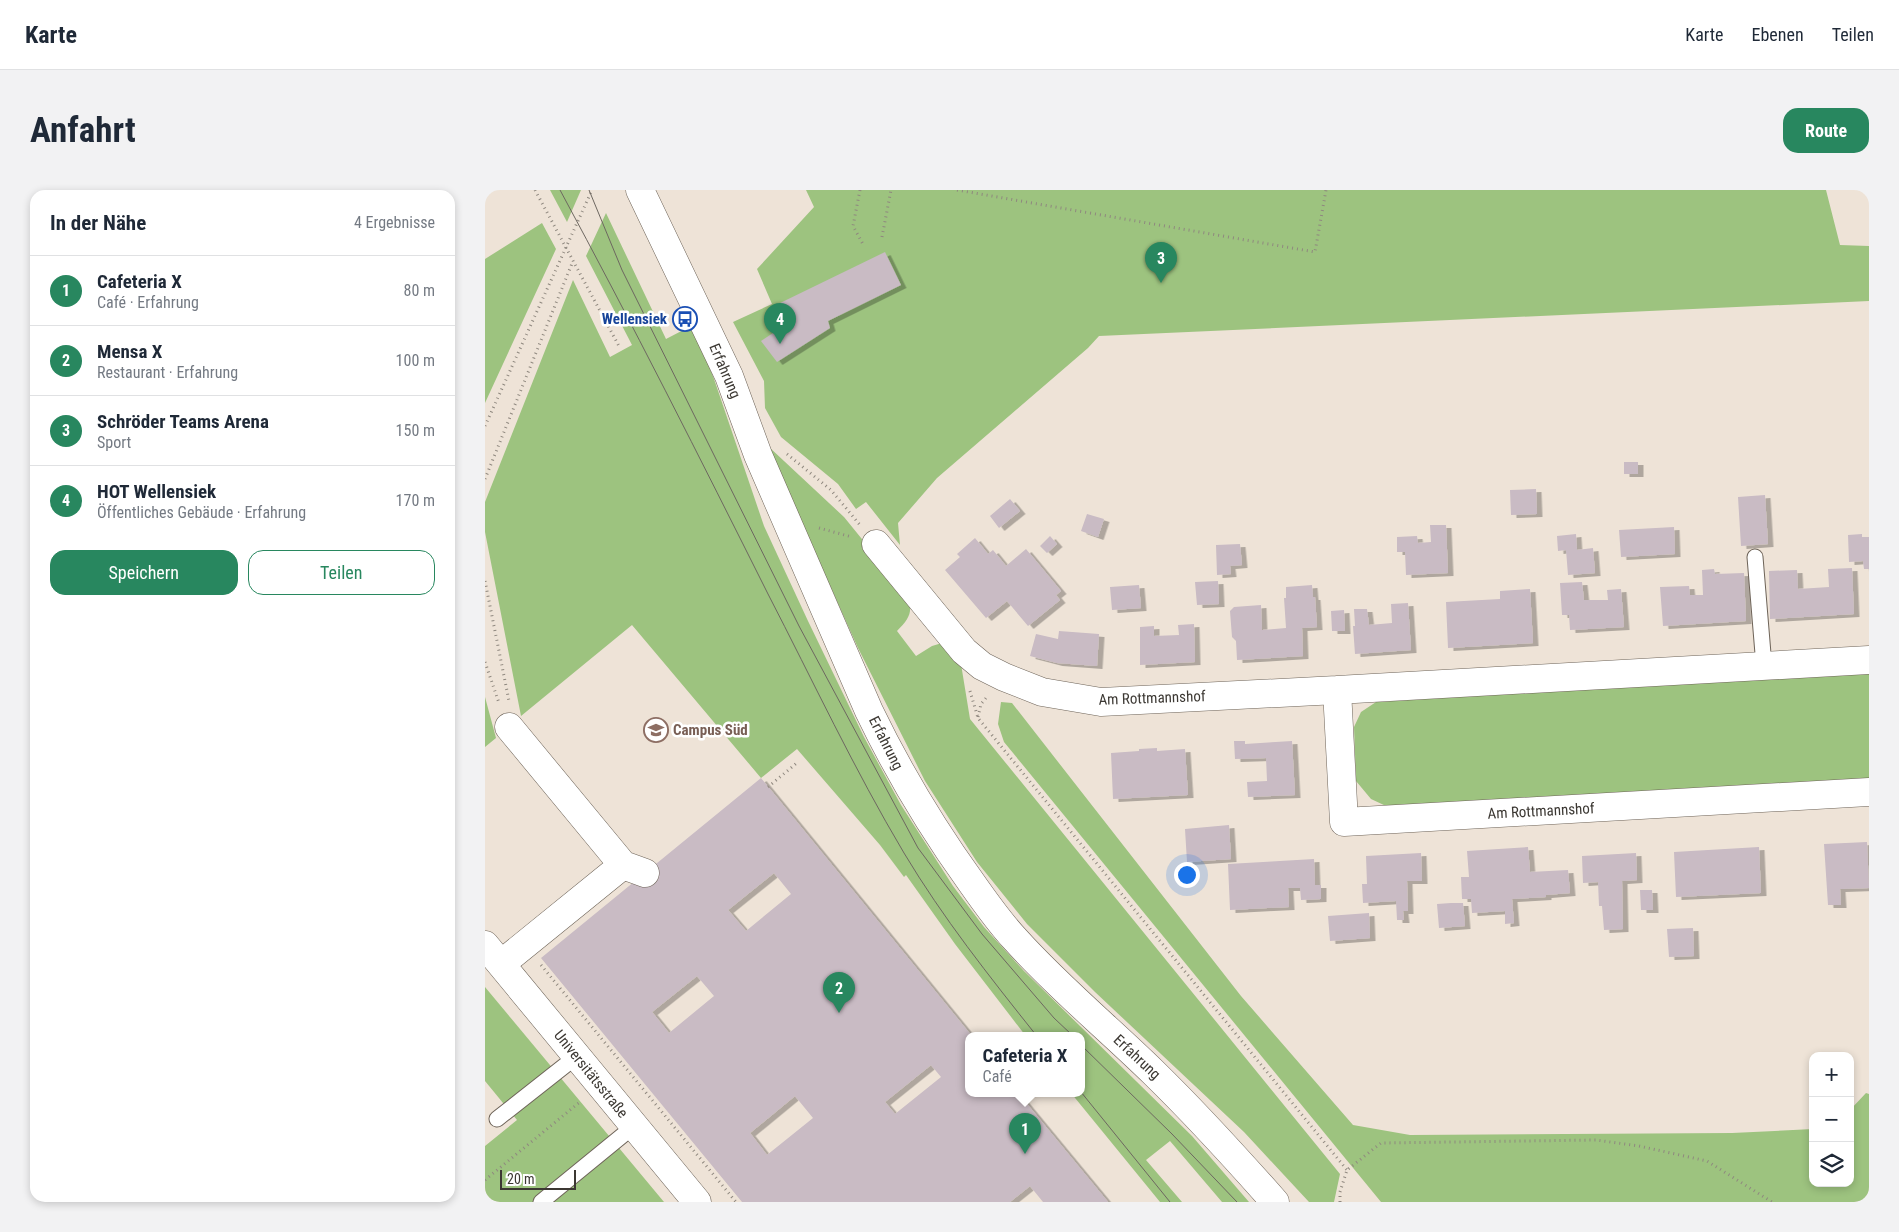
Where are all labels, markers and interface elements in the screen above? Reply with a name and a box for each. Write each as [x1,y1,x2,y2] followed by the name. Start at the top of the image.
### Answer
[25,21,77,49] text: Karte
[1685,24,1724,45] text: Karte
[1752,24,1804,45] text: Ebenen
[1832,24,1874,45] text: Teilen
[1783,108,1869,153] button: Route
[30,110,136,151] text: Anfahrt
[50,211,146,235] text: In der Nähe
[354,213,435,232] text: 4 Ergebnisse
[1145,242,1177,283] pin: 3
[97,270,182,293] text: Cafeteria X
[62,281,70,300] text: 1
[403,281,435,300] text: 80 m
[97,293,199,312] text: Café · Erfahrung
[764,303,796,344] pin: 4
[672,306,698,332] bus stop icon: Wellensiek
[602,310,668,328] place label: Wellensiek
[97,340,162,363] text: Mensa X
[705,341,745,401] street label: Erfahrung
[62,351,70,370] text: 2
[396,351,435,370] text: 100 m
[97,363,238,382] text: Restaurant · Erfahrung
[97,410,269,433] text: Schröder Teams Arena
[62,421,70,440] text: 3
[396,421,435,440] text: 150 m
[97,433,131,452] text: Sport
[97,480,216,503] text: HOT Wellensiek
[62,491,70,510] text: 4
[396,491,435,510] text: 170 m
[97,503,306,522] text: Öffentliches Gebäude · Erfahrung
[50,550,238,595] button: Speichern
[248,550,435,595] button: Teilen
[1098,687,1206,709] street label: Am Rottmannshof
[865,713,907,773] street label: Erfahrung
[643,717,669,743] school or university icon: Campus Süd
[673,721,748,739] place label: Campus Süd
[1487,799,1595,823] street label: Am Rottmannshof
[1174,862,1200,888] your location
[823,972,855,1013] pin: 2
[550,1026,632,1122] street label: Universitätsstraße
[1110,1031,1164,1083] street label: Erfahrung
[965,1032,1085,1097] popup
[983,1044,1067,1067] text: Cafeteria X
[1809,1052,1854,1187] map controls
[1809,1052,1854,1097] button: +
[983,1067,1012,1086] text: Café
[1809,1097,1854,1142] button: −
[1009,1113,1041,1154] pin: 1
[1809,1142,1854,1187] button: layers
[500,1167,576,1190] scale bar
[507,1171,535,1187] text: 20 m

